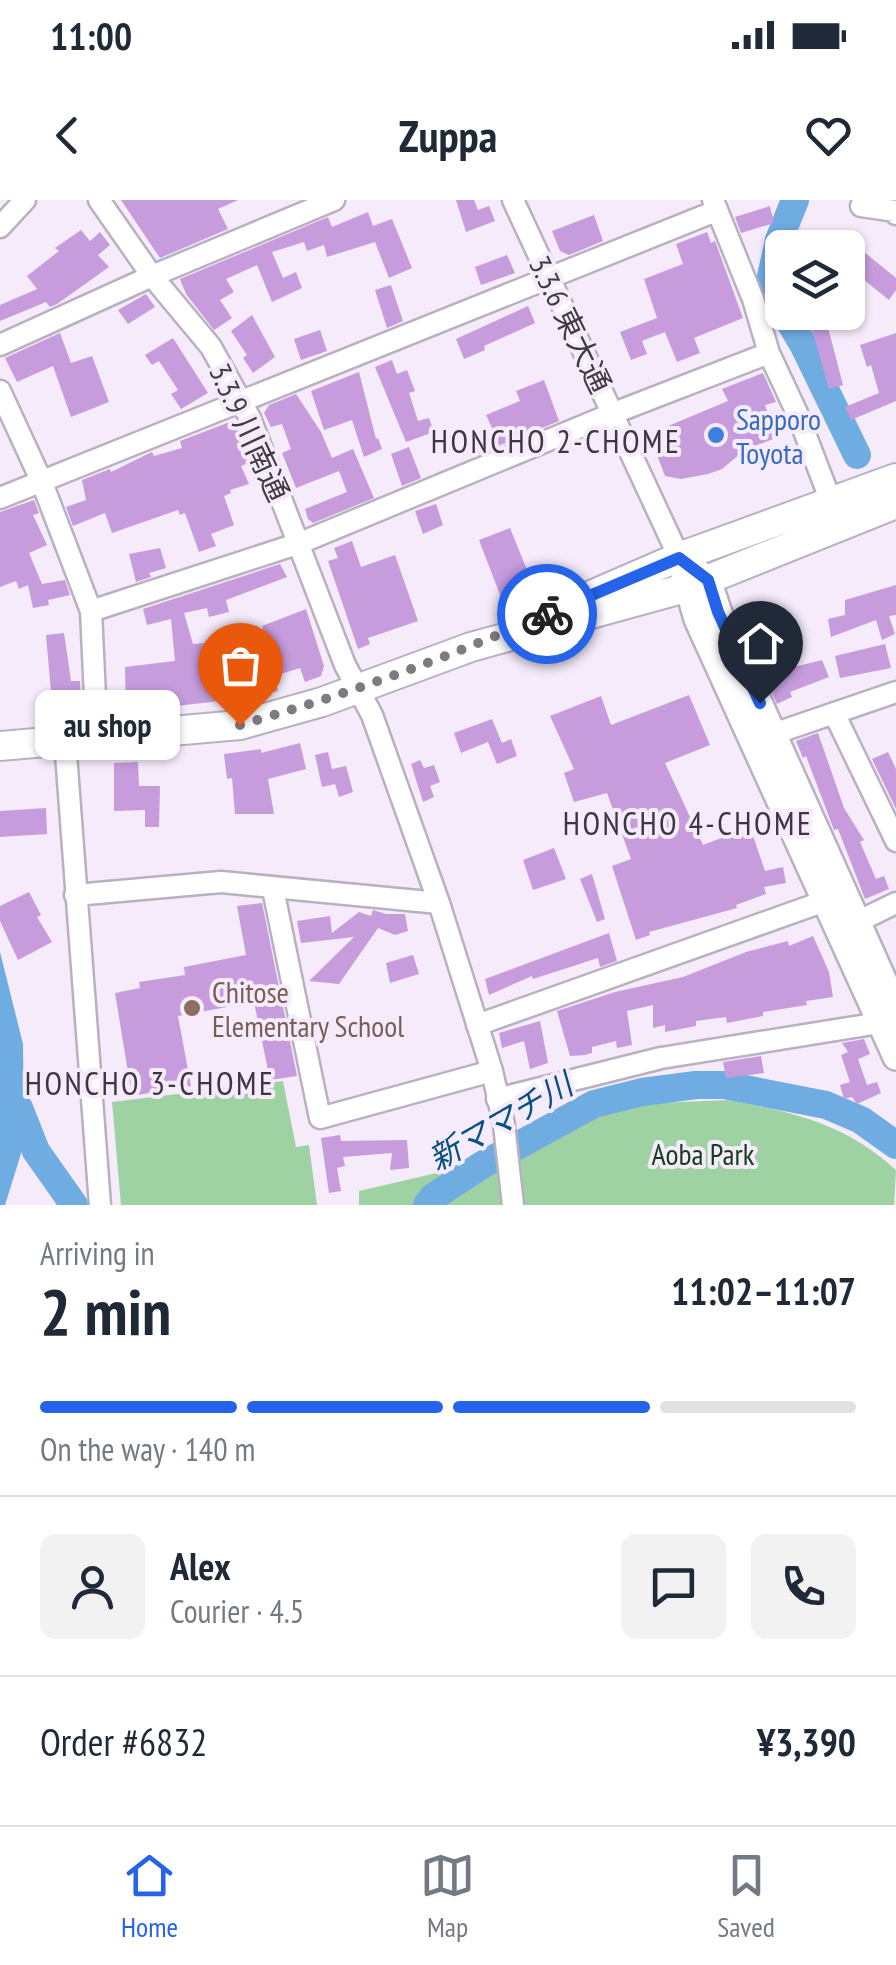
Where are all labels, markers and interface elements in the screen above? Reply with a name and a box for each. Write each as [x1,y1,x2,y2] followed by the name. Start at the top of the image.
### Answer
[50,11,132,60] text: 11:00
[399,106,497,164] text: Zuppa
[40,108,95,163] icon: back
[801,108,856,163] icon: heart
[765,230,865,330] map controls
[765,230,865,330] button: layers
[521,249,621,399] street label: 3.3.6 東大通
[201,357,299,507] street label: 3.3.9 川南通
[736,399,821,472] place label: Sapporo Toyota
[431,420,681,462] district label: HONCHO 2-CHOME
[705,424,727,446] marker: Sapporo Toyota
[497,564,597,664] courier
[520,587,575,642] icon: bike
[718,601,803,704] pin
[733,616,788,671] icon: home
[198,623,283,726] pin
[213,638,268,693] icon: bag
[35,690,180,760] callout: au shop
[63,704,152,746] text: au shop
[563,802,813,844] district label: HONCHO 4-CHOME
[212,972,404,1045] place label: Chitose Elementary School
[181,997,203,1019] marker: Chitose Elementary School
[420,1061,582,1179] water label: 新ママチ川
[25,1062,275,1104] district label: HONCHO 3-CHOME
[652,1134,755,1173] park label: Aoba Park
[40,1232,155,1274] text: Arriving in
[671,1266,856,1315] text: 11:02–11:07
[40,1269,171,1353] text: 2 min
[40,1428,255,1470] text: On the way · 140 m
[40,1534,145,1639] button: person
[621,1534,726,1639] button: chat
[751,1534,856,1639] button: phone
[170,1541,231,1590] text: Alex
[170,1590,304,1632] text: Courier · 4.5
[40,1717,207,1766] text: Order #6832
[757,1717,856,1766] text: ¥3,390
[121,1848,178,1945] tab: Home
[420,1848,475,1945] tab: Map
[717,1848,775,1945] tab: Saved

